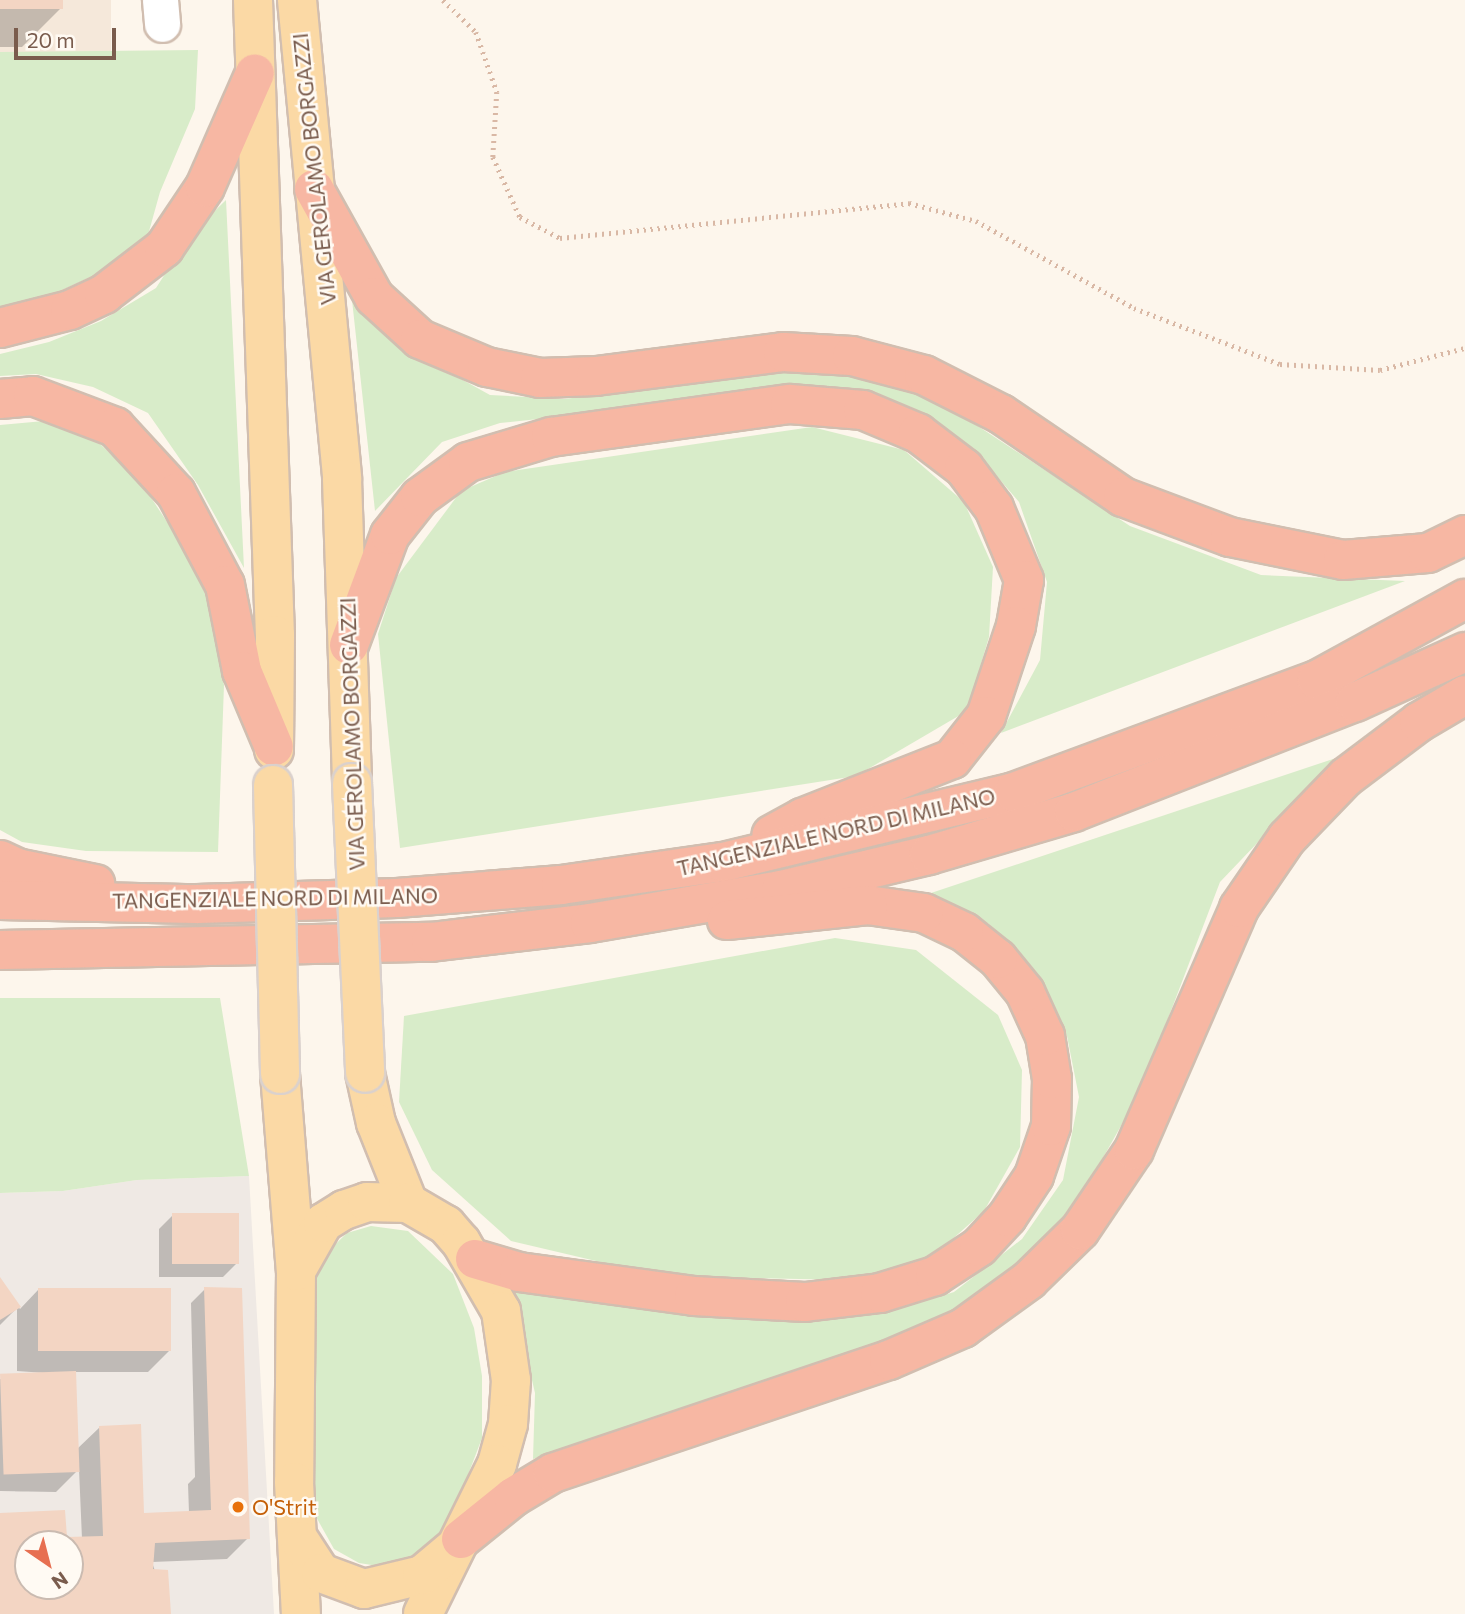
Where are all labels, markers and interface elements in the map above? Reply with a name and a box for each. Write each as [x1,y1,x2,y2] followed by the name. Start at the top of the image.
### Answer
[18,14,119,58] scale bar
[27,27,75,52] text: 20 m
[287,32,341,306] street label: VIA GEROLAMO BORGAZZI
[335,597,369,871] street label: VIA GEROLAMO BORGAZZI
[674,783,998,881] street label: TANGENZIALE NORD DI MILANO
[112,883,438,913] street label: TANGENZIALE NORD DI MILANO
[252,1494,317,1520] place label: O'Strit
[230,1499,246,1515] marker: O'Strit
[14,1530,84,1600] north arrow
[48,1567,73,1594] text: N

